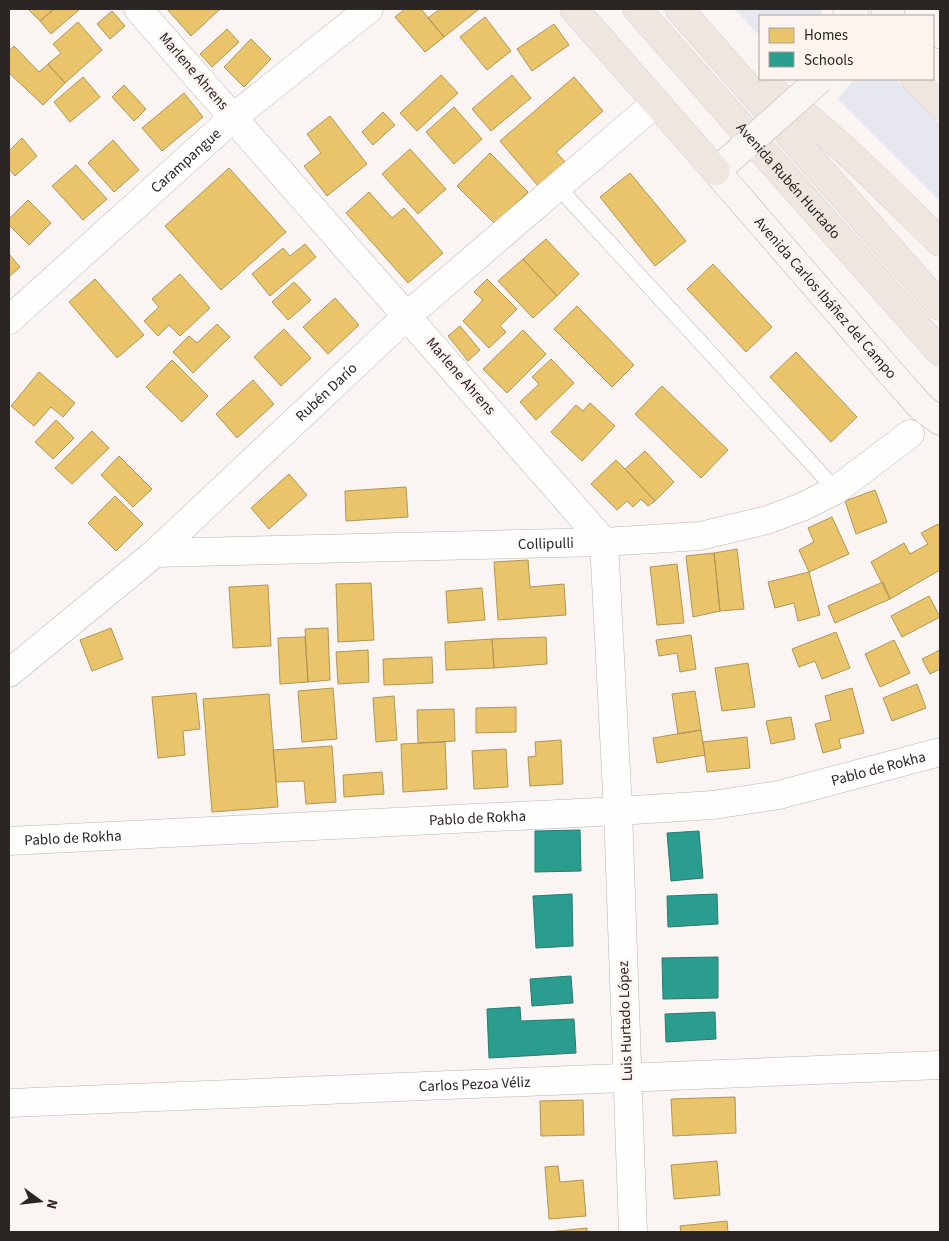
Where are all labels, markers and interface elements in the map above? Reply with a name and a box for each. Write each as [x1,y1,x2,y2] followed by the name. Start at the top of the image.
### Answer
[759,15,934,80] legend
[804,25,848,46] text: Homes
[154,28,233,115] street label: Marlene Ahrens
[804,50,853,71] text: Schools
[731,118,845,244] street label: Avenida Rubén Hurtado
[146,124,226,198] street label: Carampangue
[749,213,902,384] street label: Avenida Carlos Ibáñez del Campo
[421,333,500,420] street label: Marlene Ahrens
[291,358,362,427] street label: Rubén Darío
[518,533,574,555] street label: Collipulli
[829,746,928,792] street label: Pablo de Rokha
[428,806,527,831] street label: Pablo de Rokha
[24,825,122,851] street label: Pablo de Rokha
[613,960,638,1082] street label: Luis Hurtado López
[418,1072,531,1097] street label: Carlos Pezoa Véliz
[15,1176,65,1226] north arrow
[41,1197,62,1211] text: N

